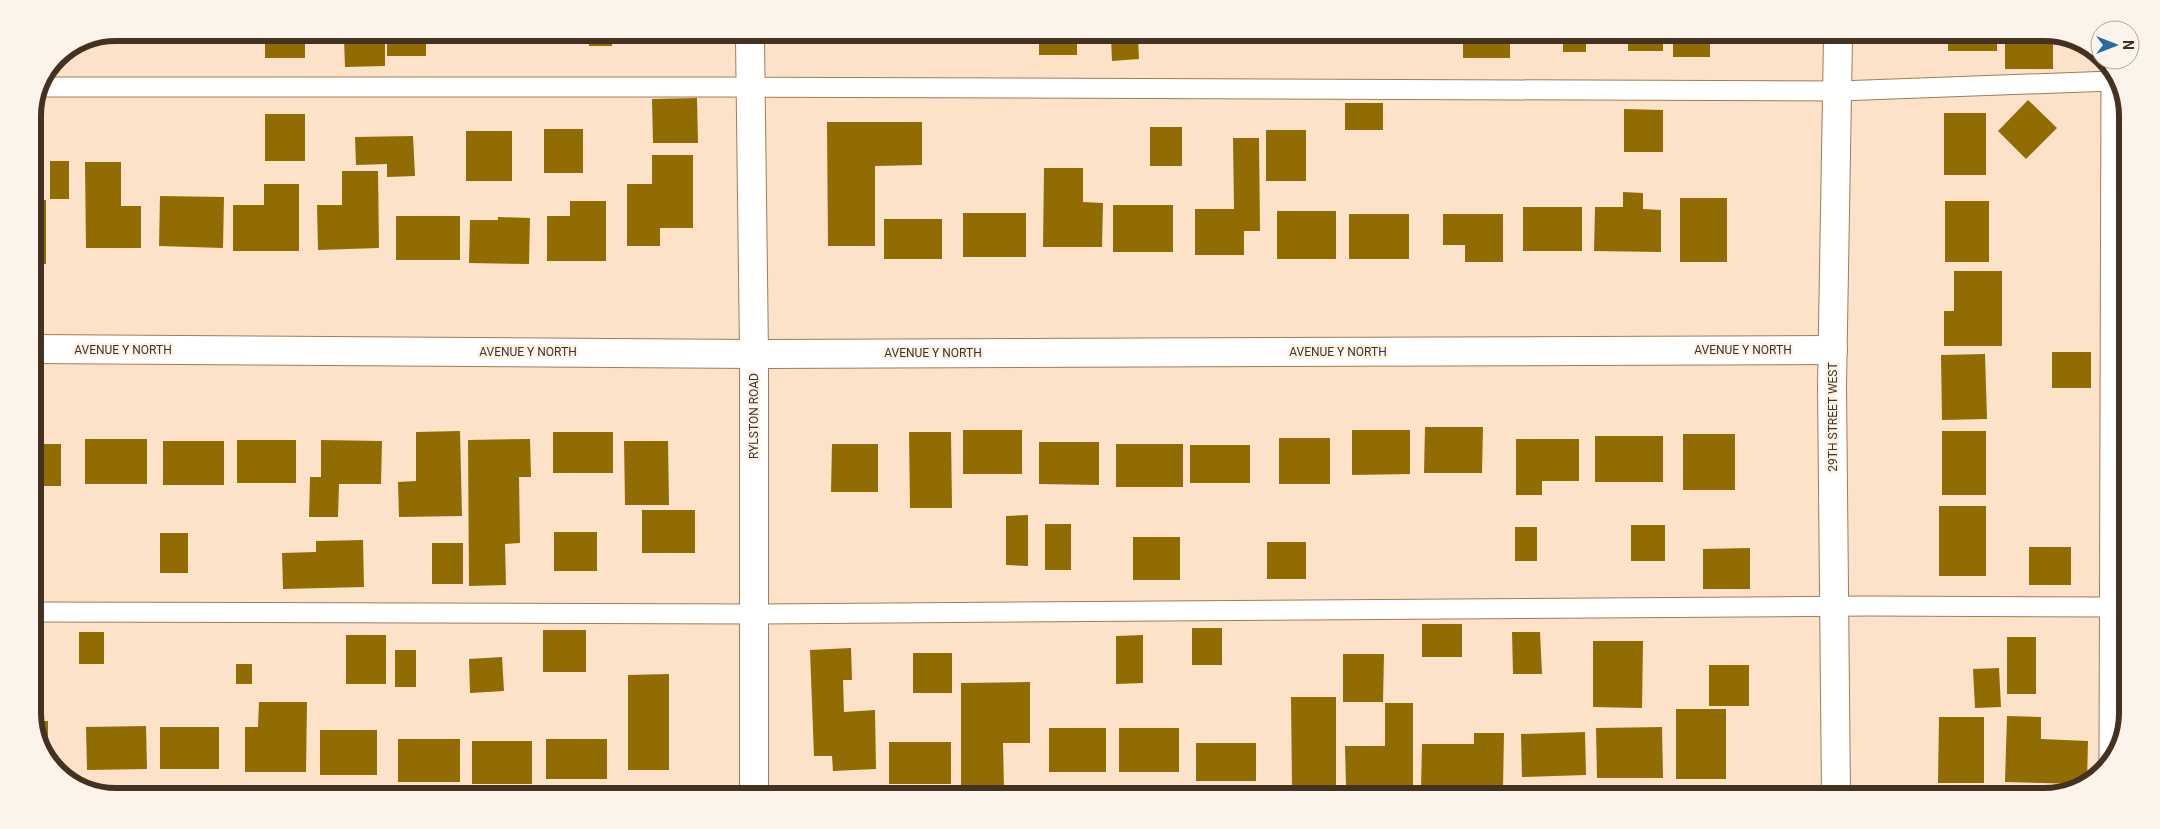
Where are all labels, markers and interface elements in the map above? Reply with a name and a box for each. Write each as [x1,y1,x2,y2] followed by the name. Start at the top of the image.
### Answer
[2090,20,2140,70] north arrow
[2120,40,2136,50] text: N
[74,343,172,357] street label: AVENUE Y NORTH
[1694,343,1792,357] street label: AVENUE Y NORTH
[479,345,577,359] street label: AVENUE Y NORTH
[1289,345,1387,359] street label: AVENUE Y NORTH
[884,346,982,360] street label: AVENUE Y NORTH
[1826,362,1840,472] street label: 29TH STREET WEST
[747,373,761,459] street label: RYLSTON ROAD

